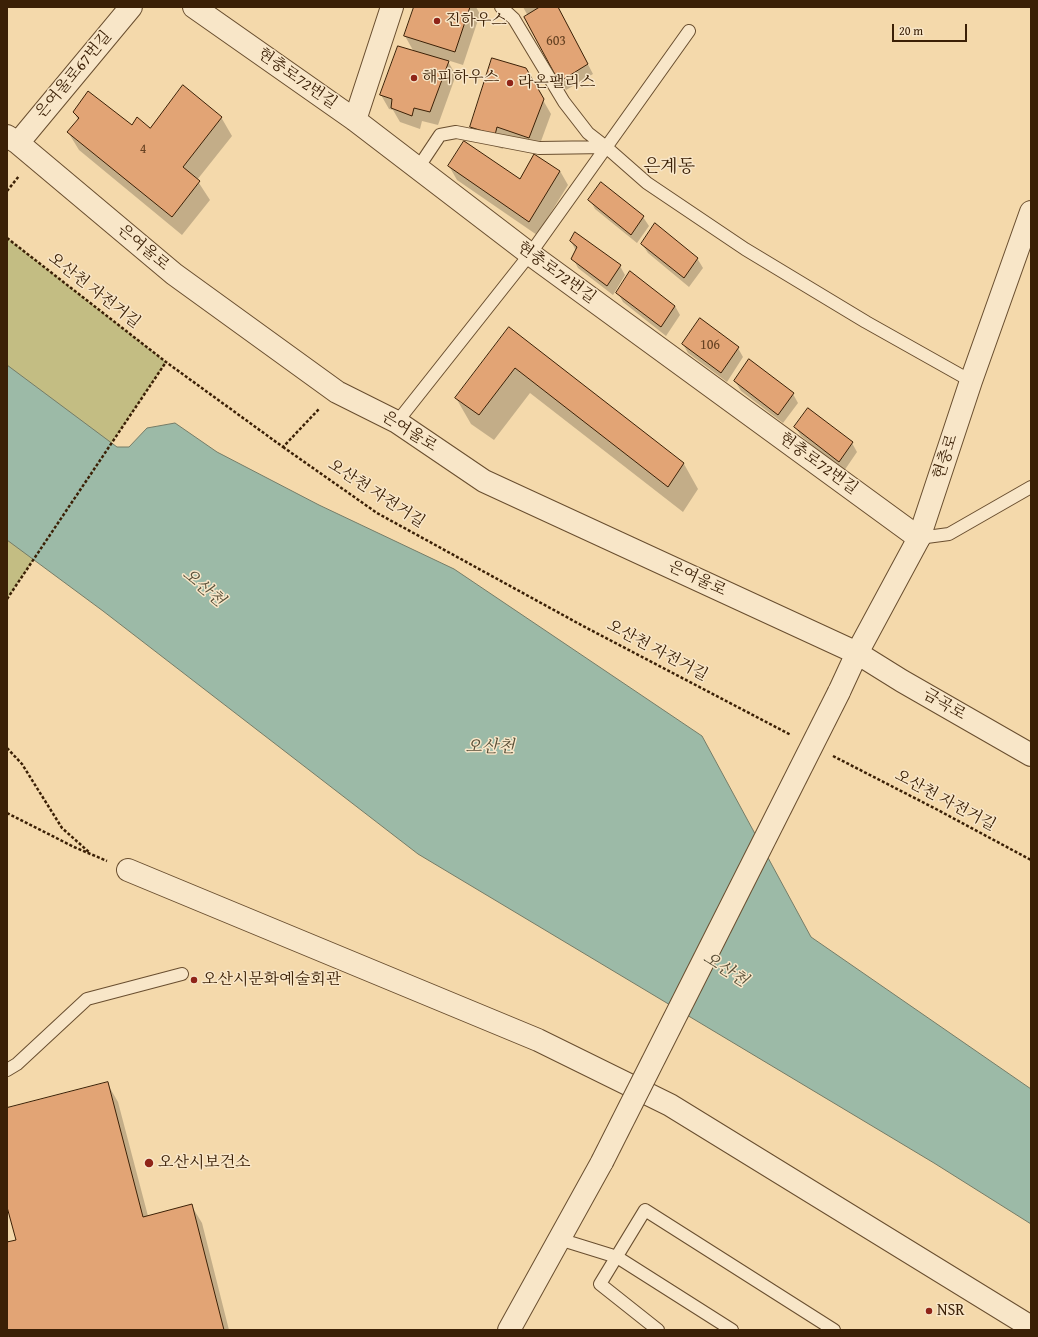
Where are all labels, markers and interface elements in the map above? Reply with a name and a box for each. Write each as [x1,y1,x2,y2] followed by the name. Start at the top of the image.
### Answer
[445,11,507,31] place label: 진하우스
[432,16,442,26] marker: 진하우스
[894,16,969,42] scale bar
[899,22,923,39] text: 20 m
[32,27,116,123] street label: 은여울로67번길
[546,33,566,49] house number: 603
[254,45,340,113] street label: 현충로72번길
[422,68,499,88] place label: 해피하우스
[409,73,419,83] marker: 해피하우스
[518,73,595,93] place label: 라온팰리스
[505,78,515,88] marker: 라온팰리스
[140,141,146,157] house number: 4
[643,156,695,178] district label: 은계동
[113,221,173,275] street label: 은여울로
[513,238,599,308] street label: 현충로72번길
[44,249,144,333] street label: 오산천 자전거길
[700,337,720,353] house number: 106
[378,407,440,457] street label: 은여울로
[775,429,861,499] street label: 현충로72번길
[930,432,962,482] street label: 현충로
[324,456,428,532] street label: 오산천 자전거길
[665,557,729,601] street label: 은여울로
[178,564,228,612] water label: 오산천
[603,616,711,686] street label: 오산천 자전거길
[919,685,969,725] street label: 금곡로
[465,738,515,758] water label: 오산천
[891,766,999,836] street label: 오산천 자전거길
[699,948,751,992] water label: 오산천
[202,970,341,990] place label: 오산시문화예술회관
[189,975,199,985] marker: 오산시문화예술회관
[158,1153,251,1173] place label: 오산시보건소
[143,1157,155,1169] marker: 오산시보건소
[937,1301,964,1321] place label: NSR
[924,1306,934,1316] marker: NSR

